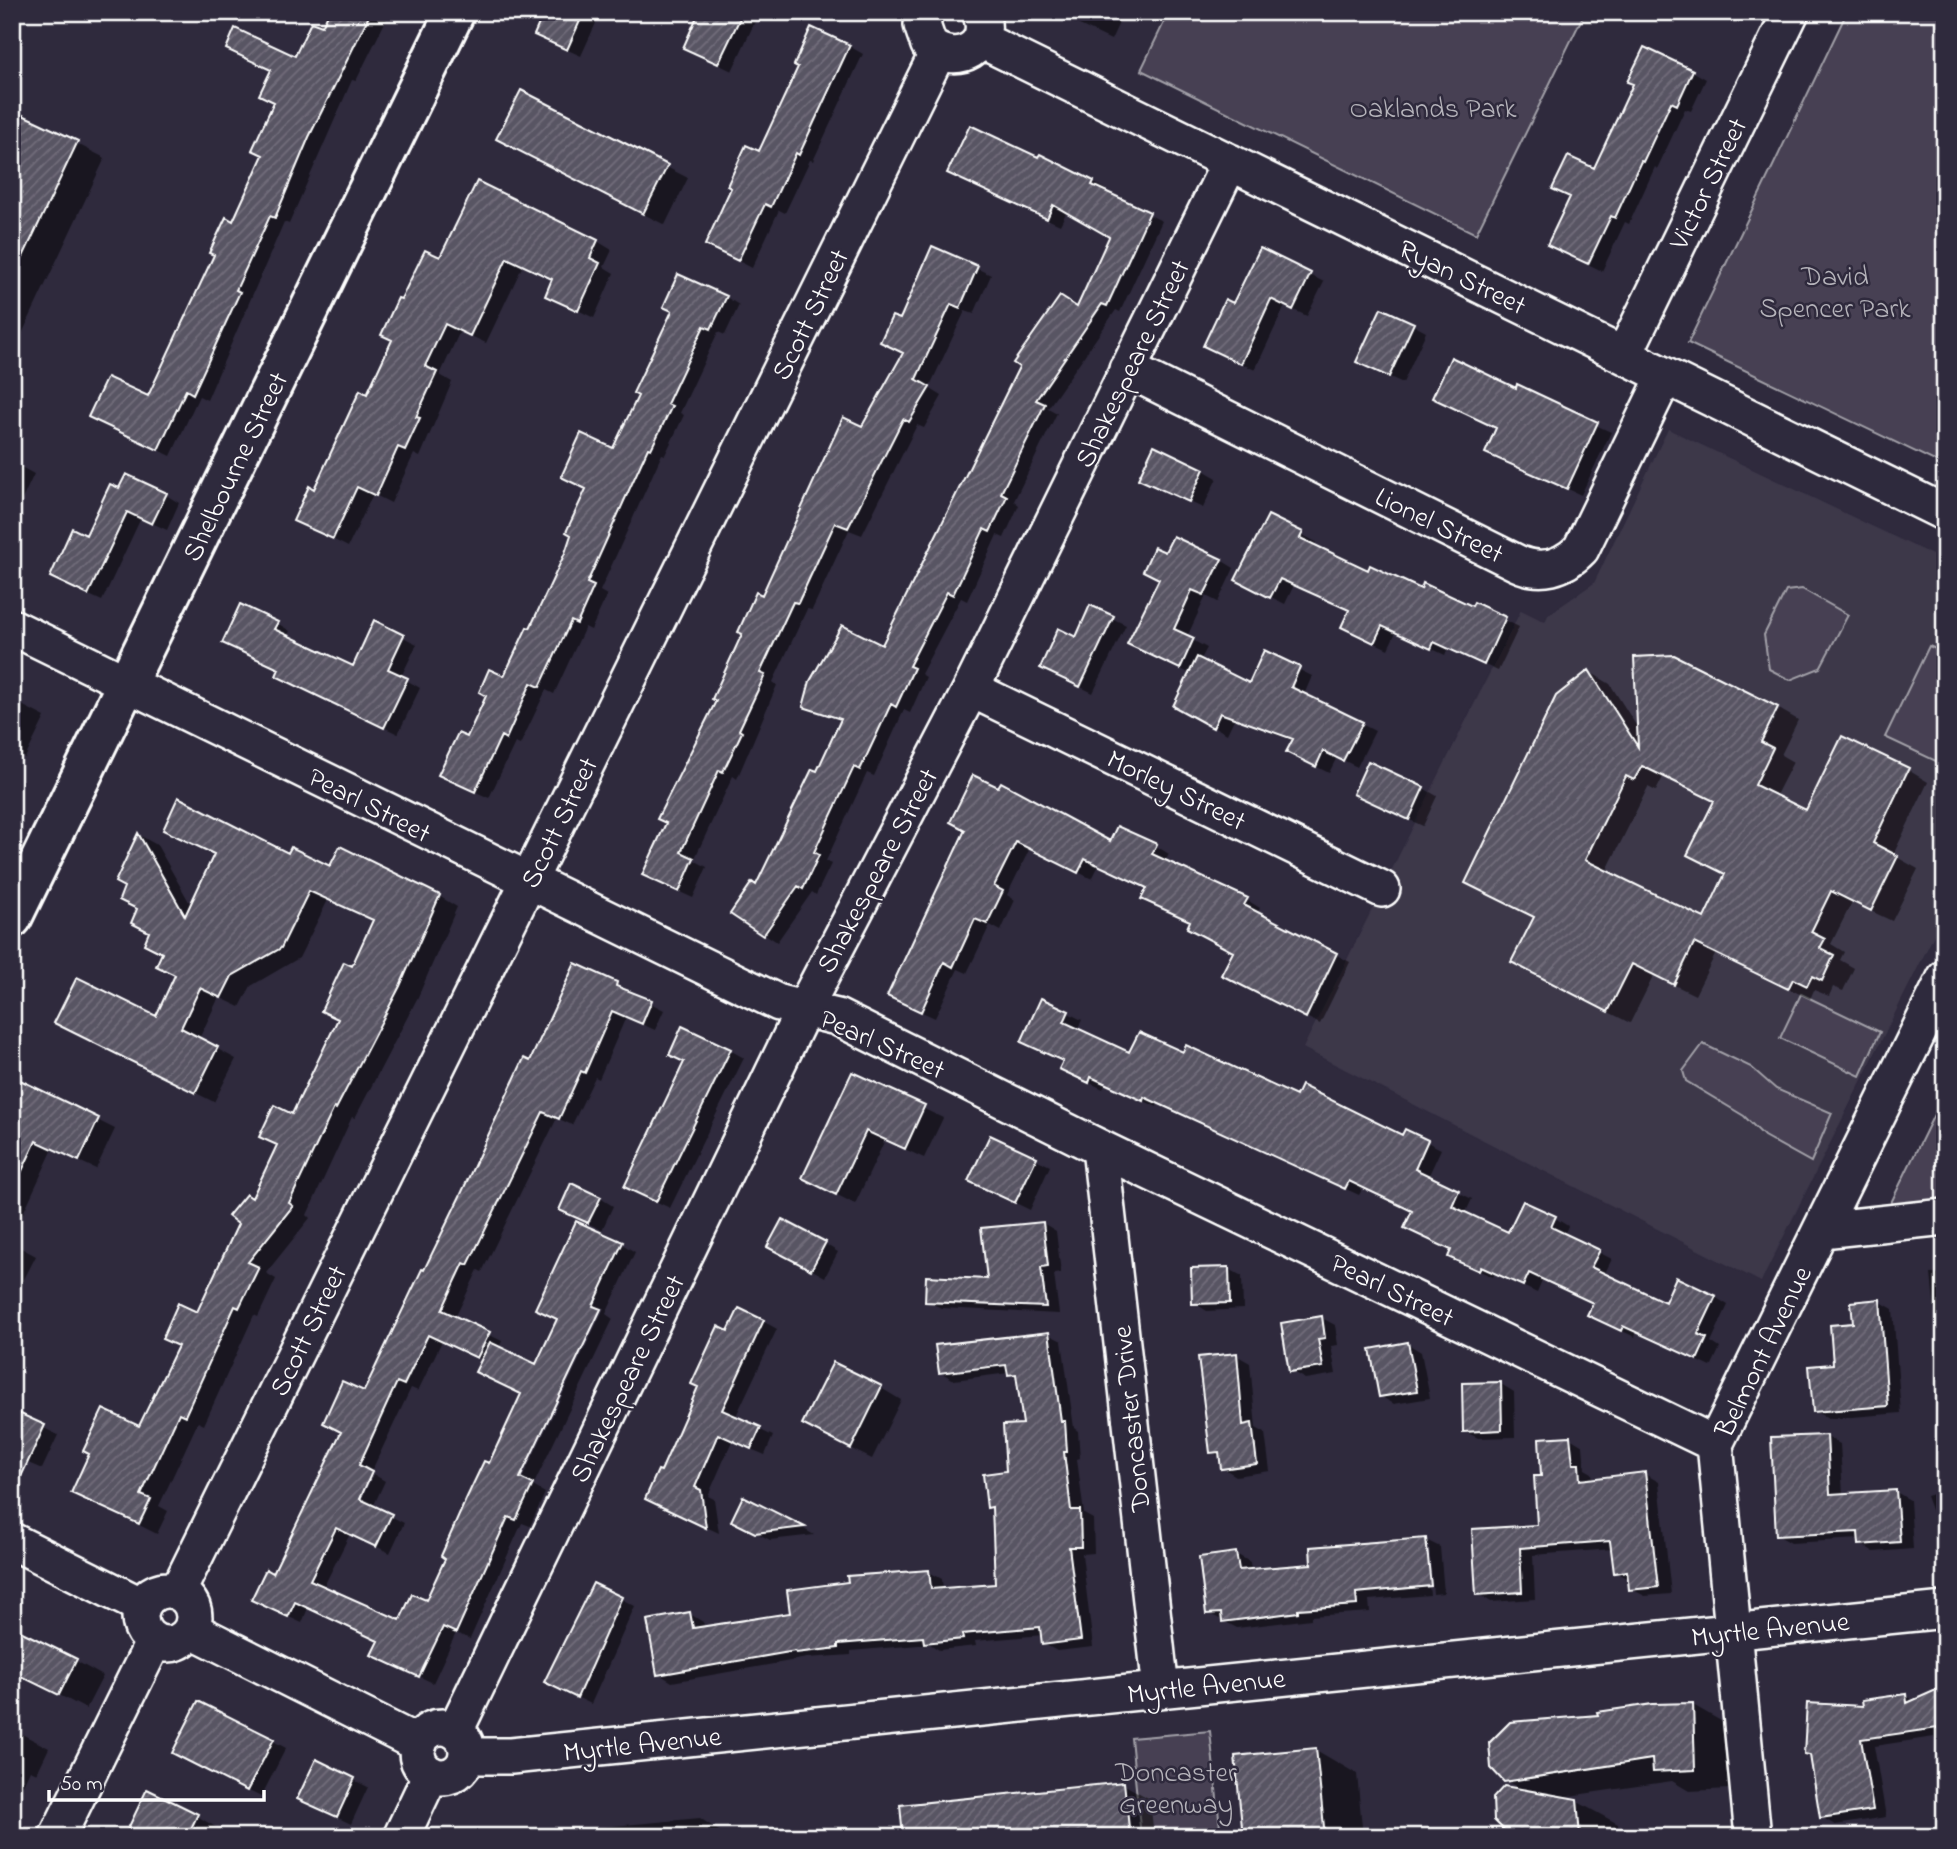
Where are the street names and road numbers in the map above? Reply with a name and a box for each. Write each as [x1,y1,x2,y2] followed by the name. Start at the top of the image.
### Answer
[1660,112,1760,258] street label: Victor Street
[1391,231,1532,328] street label: Ryan Street
[763,243,862,388] street label: Scott Street
[1066,253,1202,476] street label: Shakespeare Street
[173,366,301,569] street label: Shelbourne Street
[1367,478,1510,576] street label: Lionel Street
[1099,741,1252,844] street label: Morley Street
[512,751,611,896] street label: Scott Street
[300,759,437,856] street label: Pearl Street
[808,762,951,982] street label: Shakespeare Street
[812,1000,951,1092] street label: Pearl Street
[1323,1245,1460,1340] street label: Pearl Street
[261,1259,360,1404] street label: Scott Street
[1705,1259,1825,1446] street label: Belmont Avenue
[561,1268,697,1491] street label: Shakespeare Street
[1103,1323,1164,1515] street label: Doncaster Drive
[1689,1603,1852,1660] street label: Myrtle Avenue
[1125,1660,1288,1717] street label: Myrtle Avenue
[561,1718,724,1775] street label: Myrtle Avenue

